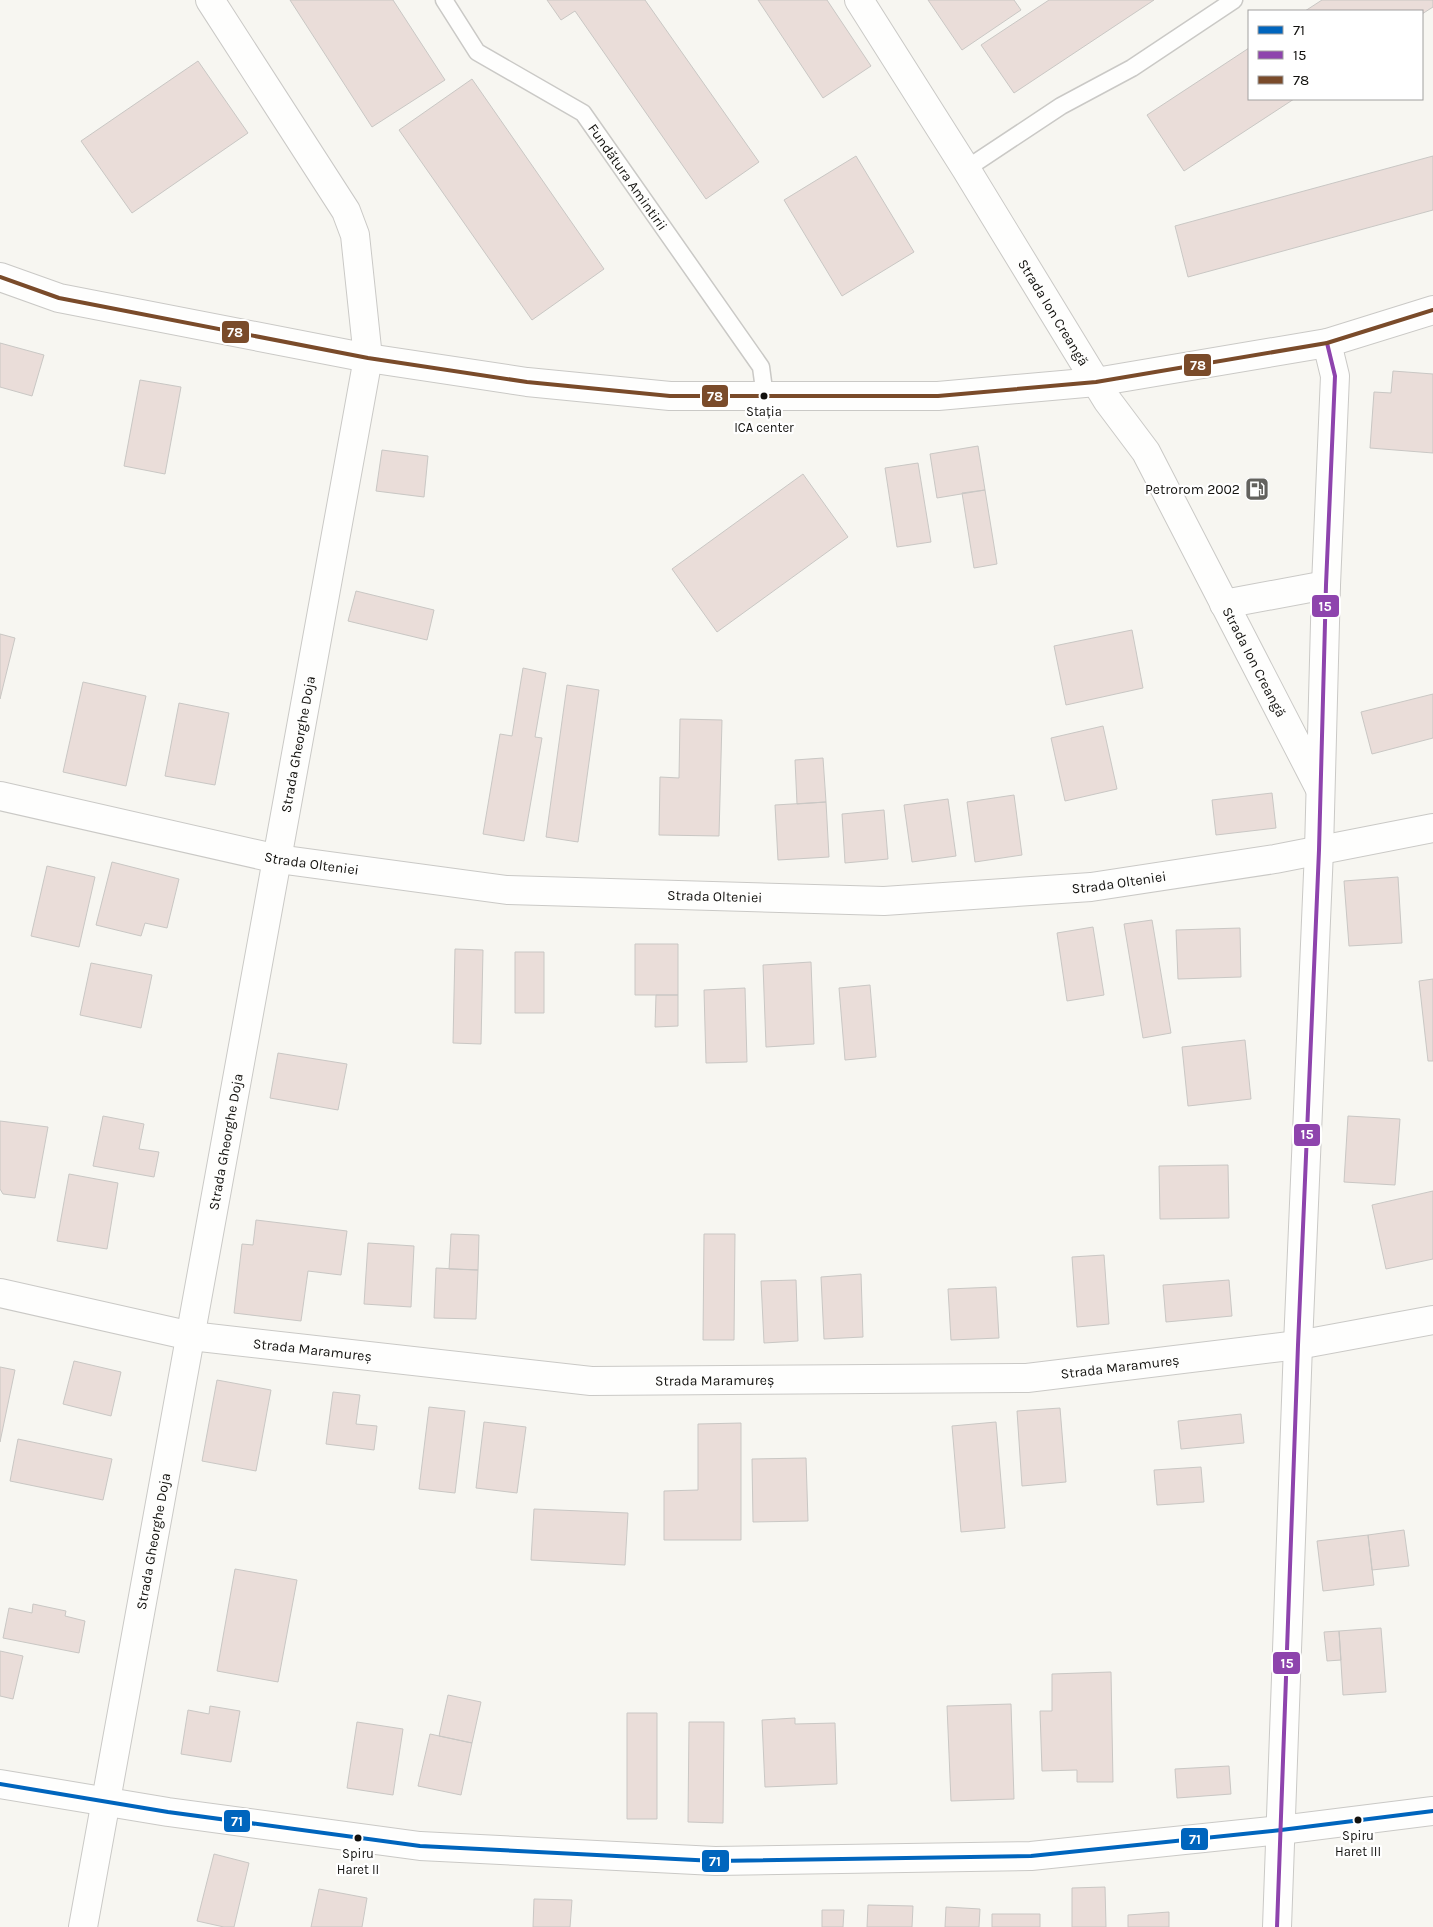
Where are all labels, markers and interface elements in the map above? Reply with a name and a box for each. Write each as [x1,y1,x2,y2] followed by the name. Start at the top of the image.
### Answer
[1248,10,1423,100] legend
[1293,21,1305,39] text: 71
[1293,46,1306,64] text: 15
[1293,71,1309,89] text: 78
[585,120,671,234] street label: Fundătura Amintirii
[1015,256,1093,369] street label: Strada Ion Creangă
[221,320,250,344] line badge: 78
[227,324,243,341] text: 78
[1183,353,1212,377] line badge: 78
[1190,357,1206,374] text: 78
[701,384,729,408] line badge: 78
[707,388,723,405] text: 78
[759,391,769,401] marker: Stația ICA center
[734,404,794,435] place label: Stația ICA center
[1244,476,1270,502] fuel station icon: Petrorom 2002
[1145,481,1240,498] place label: Petrorom 2002
[1311,594,1340,618] line badge: 15
[1318,598,1332,615] text: 15
[1219,604,1290,720] street label: Strada Ion Creangă
[277,674,319,814] street label: Strada Gheorghe Doja
[263,848,360,878] street label: Strada Olteniei
[1071,867,1167,897] street label: Strada Olteniei
[667,886,763,906] street label: Strada Olteniei
[205,1072,246,1212] street label: Strada Gheorghe Doja
[1293,1123,1321,1147] line badge: 15
[1300,1126,1314,1143] text: 15
[252,1335,373,1365] street label: Strada Maramureș
[1060,1351,1180,1382] street label: Strada Maramureș
[655,1371,774,1389] street label: Strada Maramureș
[132,1471,174,1611] street label: Strada Gheorghe Doja
[1272,1651,1301,1675] line badge: 15
[1280,1655,1294,1672] text: 15
[223,1809,251,1833] line badge: 71
[231,1813,243,1830] text: 71
[1353,1815,1363,1825] marker: Spiru Haret III
[1180,1827,1209,1851] line badge: 71
[1335,1828,1381,1859] place label: Spiru Haret III
[1189,1831,1201,1848] text: 71
[353,1833,363,1843] marker: Spiru Haret II
[337,1846,379,1877] place label: Spiru Haret II
[701,1849,730,1873] line badge: 71
[709,1853,721,1870] text: 71

